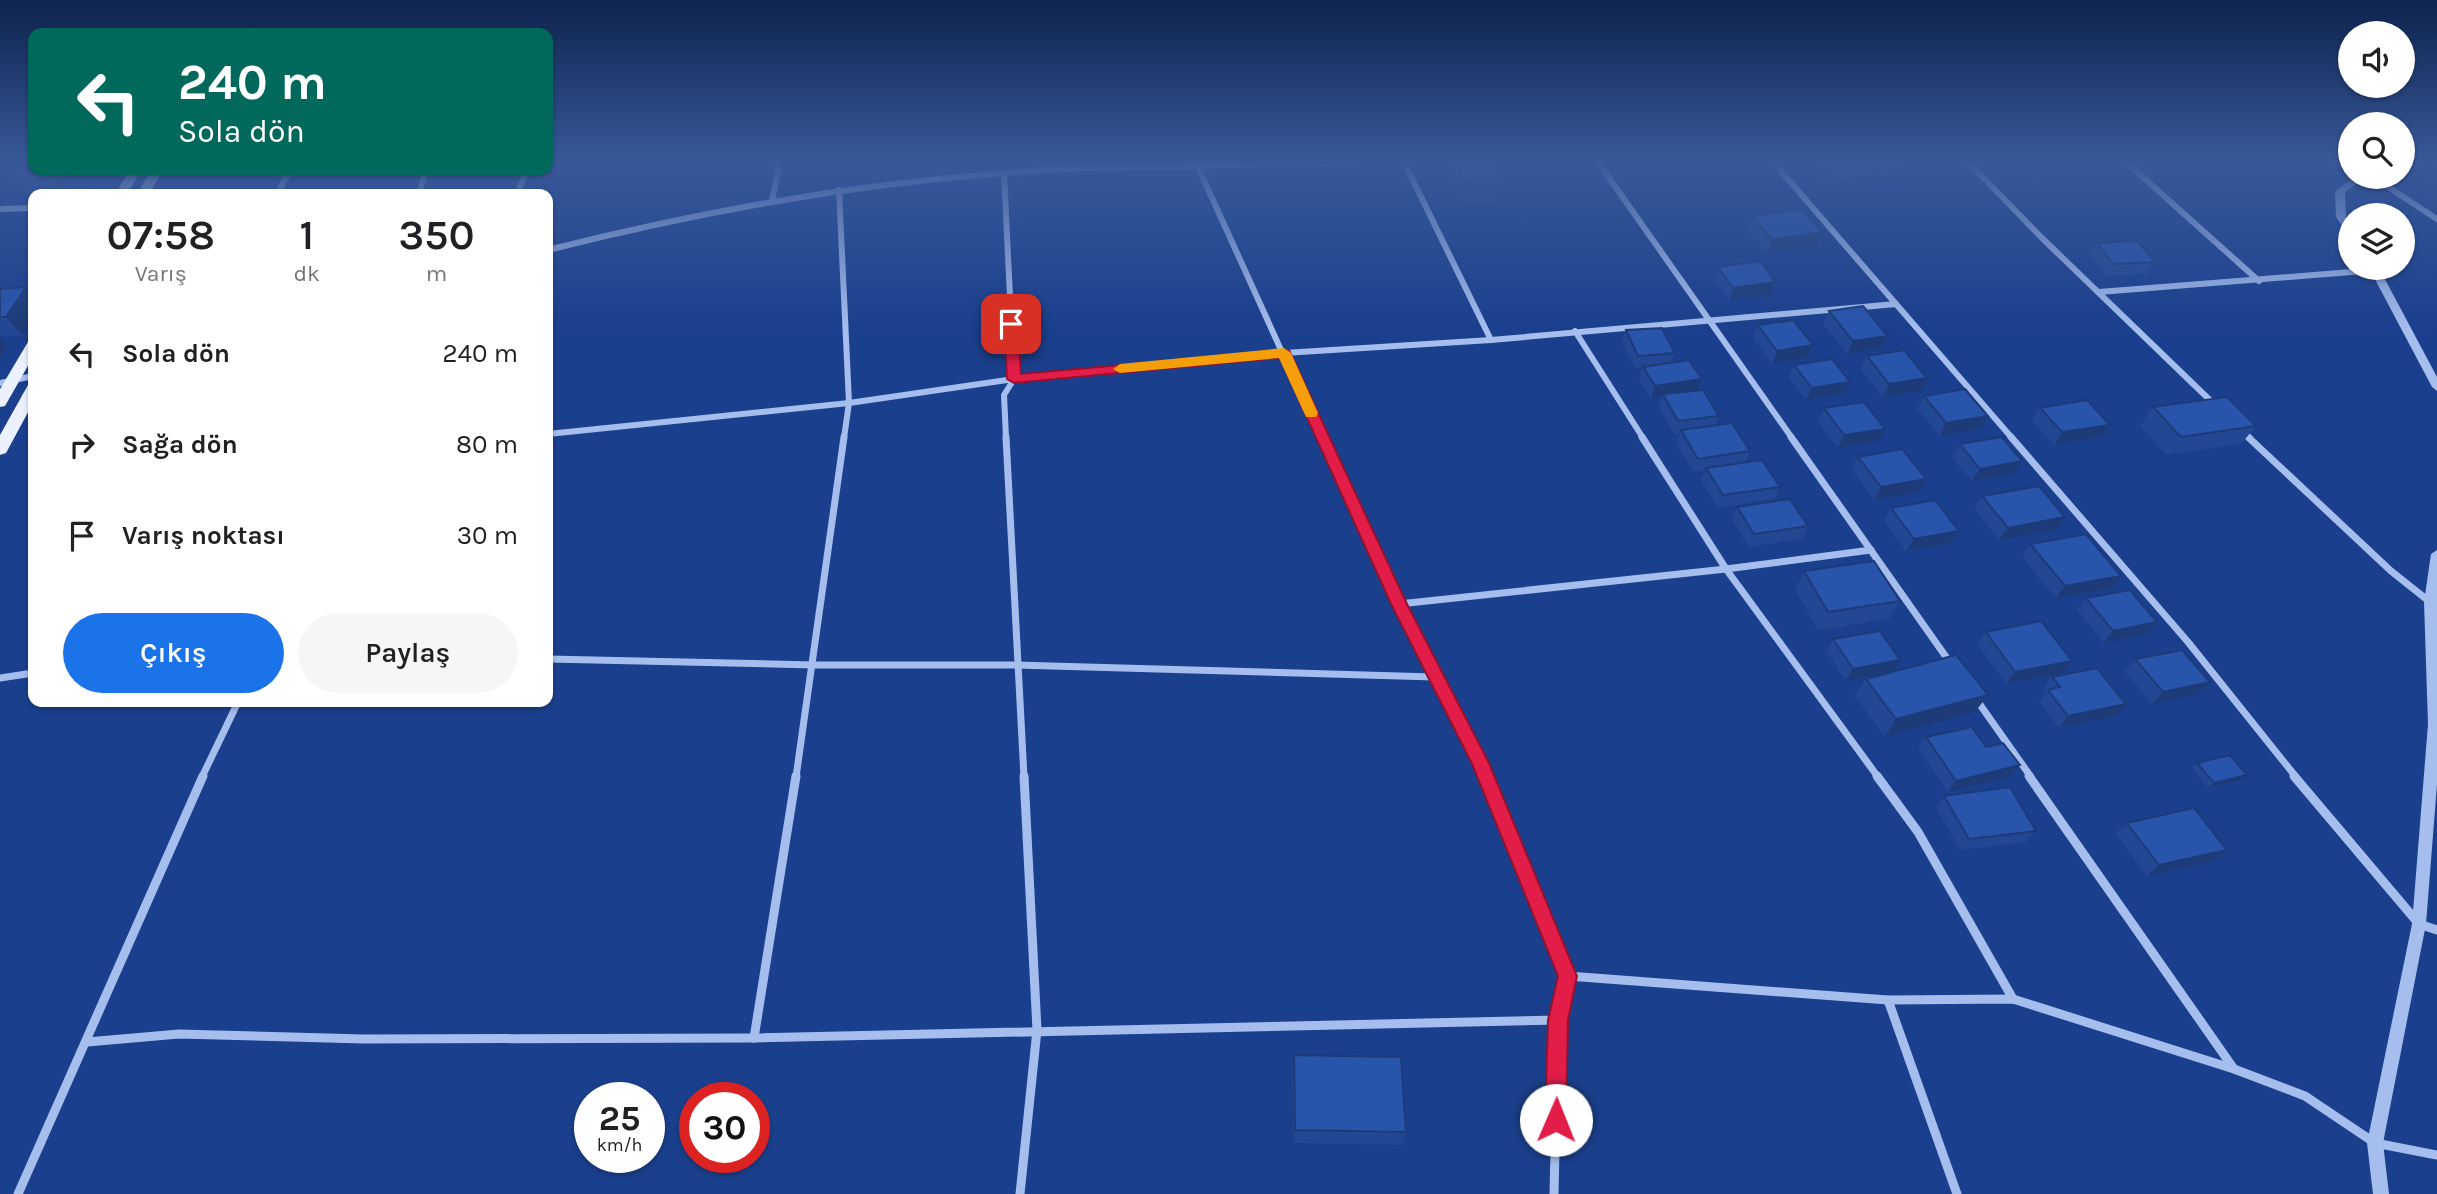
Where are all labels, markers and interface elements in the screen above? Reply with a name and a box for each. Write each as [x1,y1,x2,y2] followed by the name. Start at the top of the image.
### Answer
[2338,21,2415,280] map controls
[2338,21,2415,98] button: sound
[178,54,327,111] text: 240 m
[63,56,154,147] icon: left
[2338,112,2415,189] button: search
[178,113,305,150] text: Sola dön
[2338,203,2415,280] button: layers
[106,210,215,260] text: 07:58
[299,210,314,260] text: 1
[398,210,475,260] text: 350
[135,260,187,287] text: Varış
[293,260,320,287] text: dk
[426,260,447,287] text: m
[981,294,1041,354] pin
[992,305,1030,343] icon: arrive
[63,335,101,373] icon: left
[122,338,230,369] text: Sola dön
[442,338,518,369] text: 240 m
[63,426,101,464] icon: right
[122,429,238,460] text: Sağa dön
[456,429,518,460] text: 80 m
[63,517,101,555] icon: arrive
[122,520,285,551] text: Varış noktası
[457,520,518,551] text: 30 m
[63,613,284,693] button: Çıkış
[298,613,518,693] button: Paylaş
[679,1082,770,1173] speed limit sign: 30
[1519,1083,1593,1157] position arrow
[599,1098,640,1139] text: 25
[597,1134,642,1156] text: km/h

